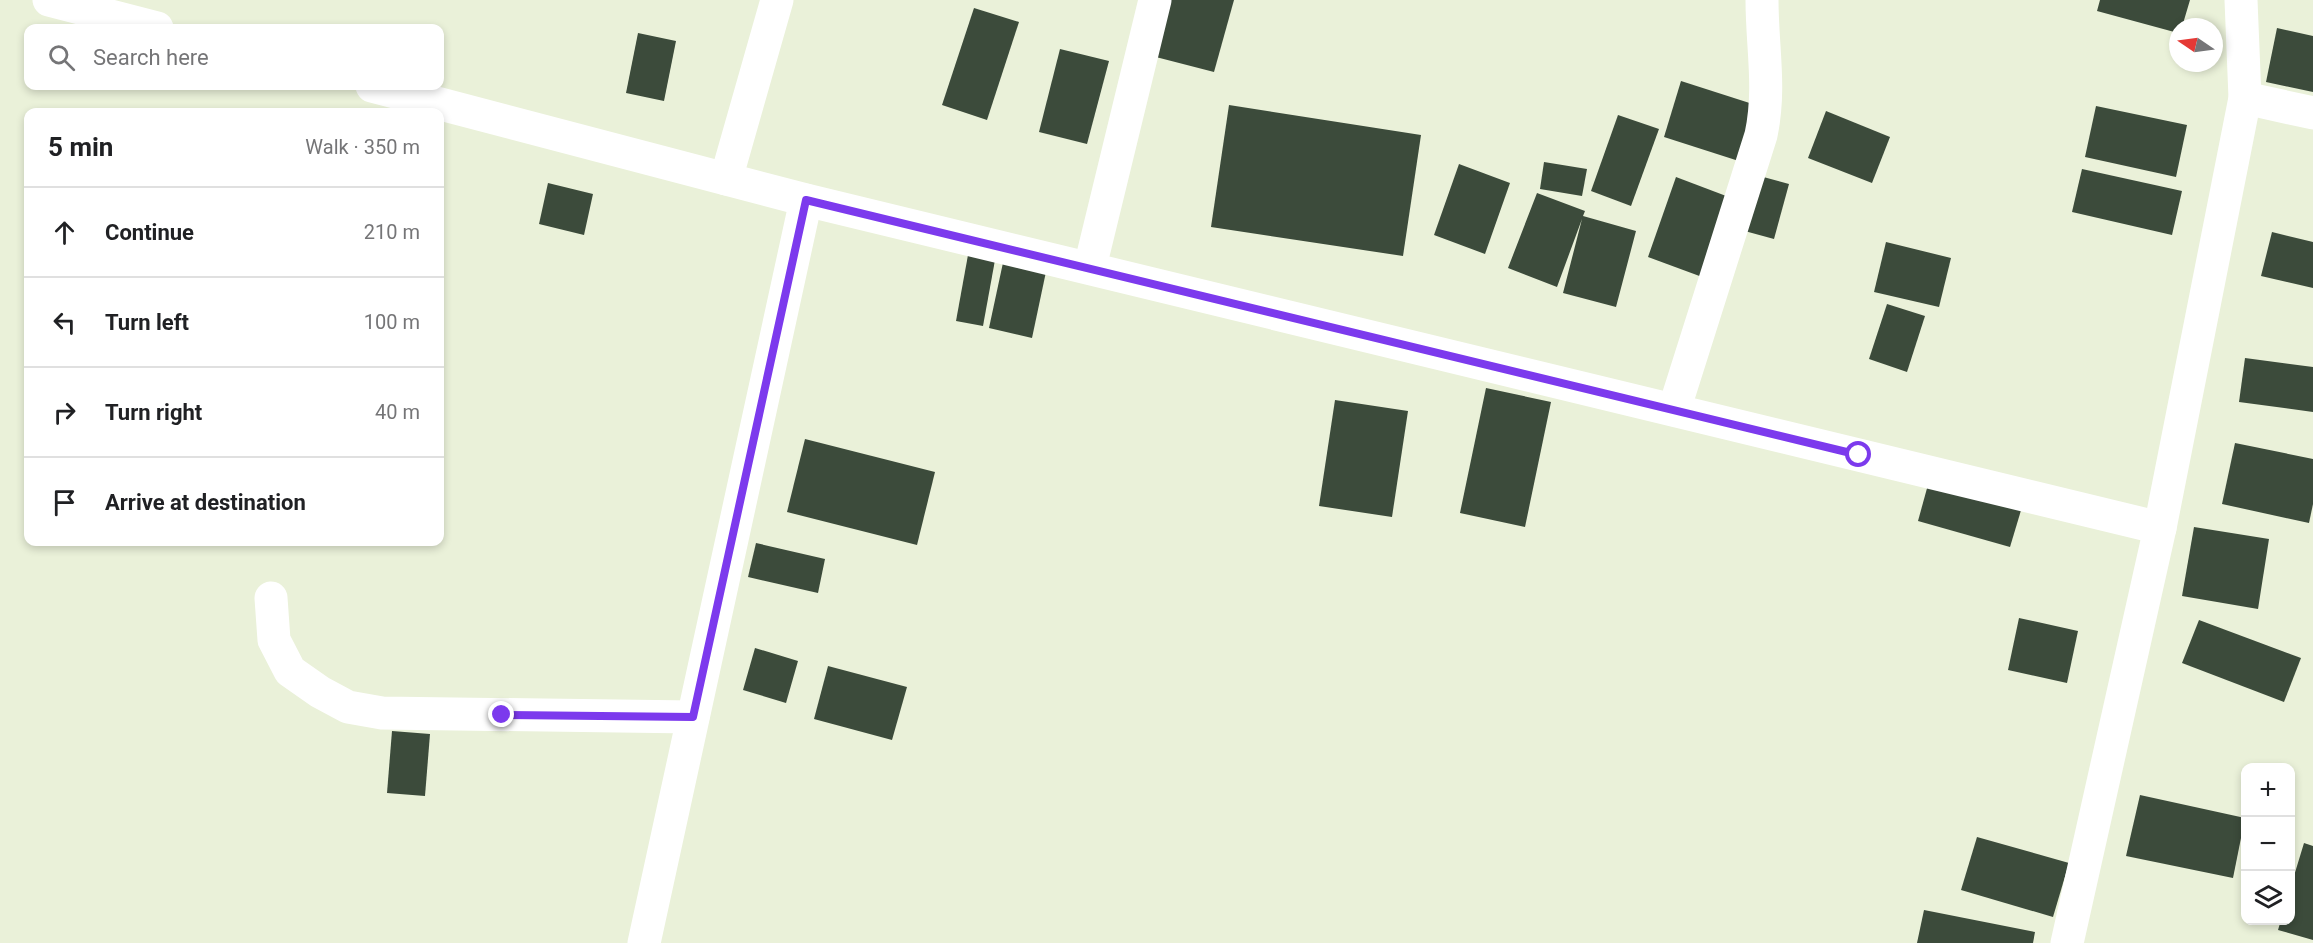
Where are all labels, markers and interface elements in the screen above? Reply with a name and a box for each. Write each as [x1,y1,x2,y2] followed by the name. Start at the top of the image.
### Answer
[2169,18,2223,72] north arrow
[24,24,444,90] search box
[45,41,78,74] icon: search
[93,45,209,70] text: Search here
[48,132,113,162] text: 5 min
[305,135,420,159] text: Walk · 350 m
[48,216,81,249] icon: ahead
[105,220,194,245] text: Continue
[364,220,420,244] text: 210 m
[48,306,81,339] icon: left
[105,310,189,335] text: Turn left
[364,310,420,334] text: 100 m
[48,396,81,429] icon: right
[105,400,202,425] text: Turn right
[375,400,420,424] text: 40 m
[1845,441,1871,467] route start
[48,486,81,519] icon: arrive
[105,490,306,515] text: Arrive at destination
[488,701,514,727] route end
[2241,763,2295,925] map controls
[2241,763,2295,817] button: +
[2241,817,2295,871] button: −
[2241,871,2295,925] button: layers

